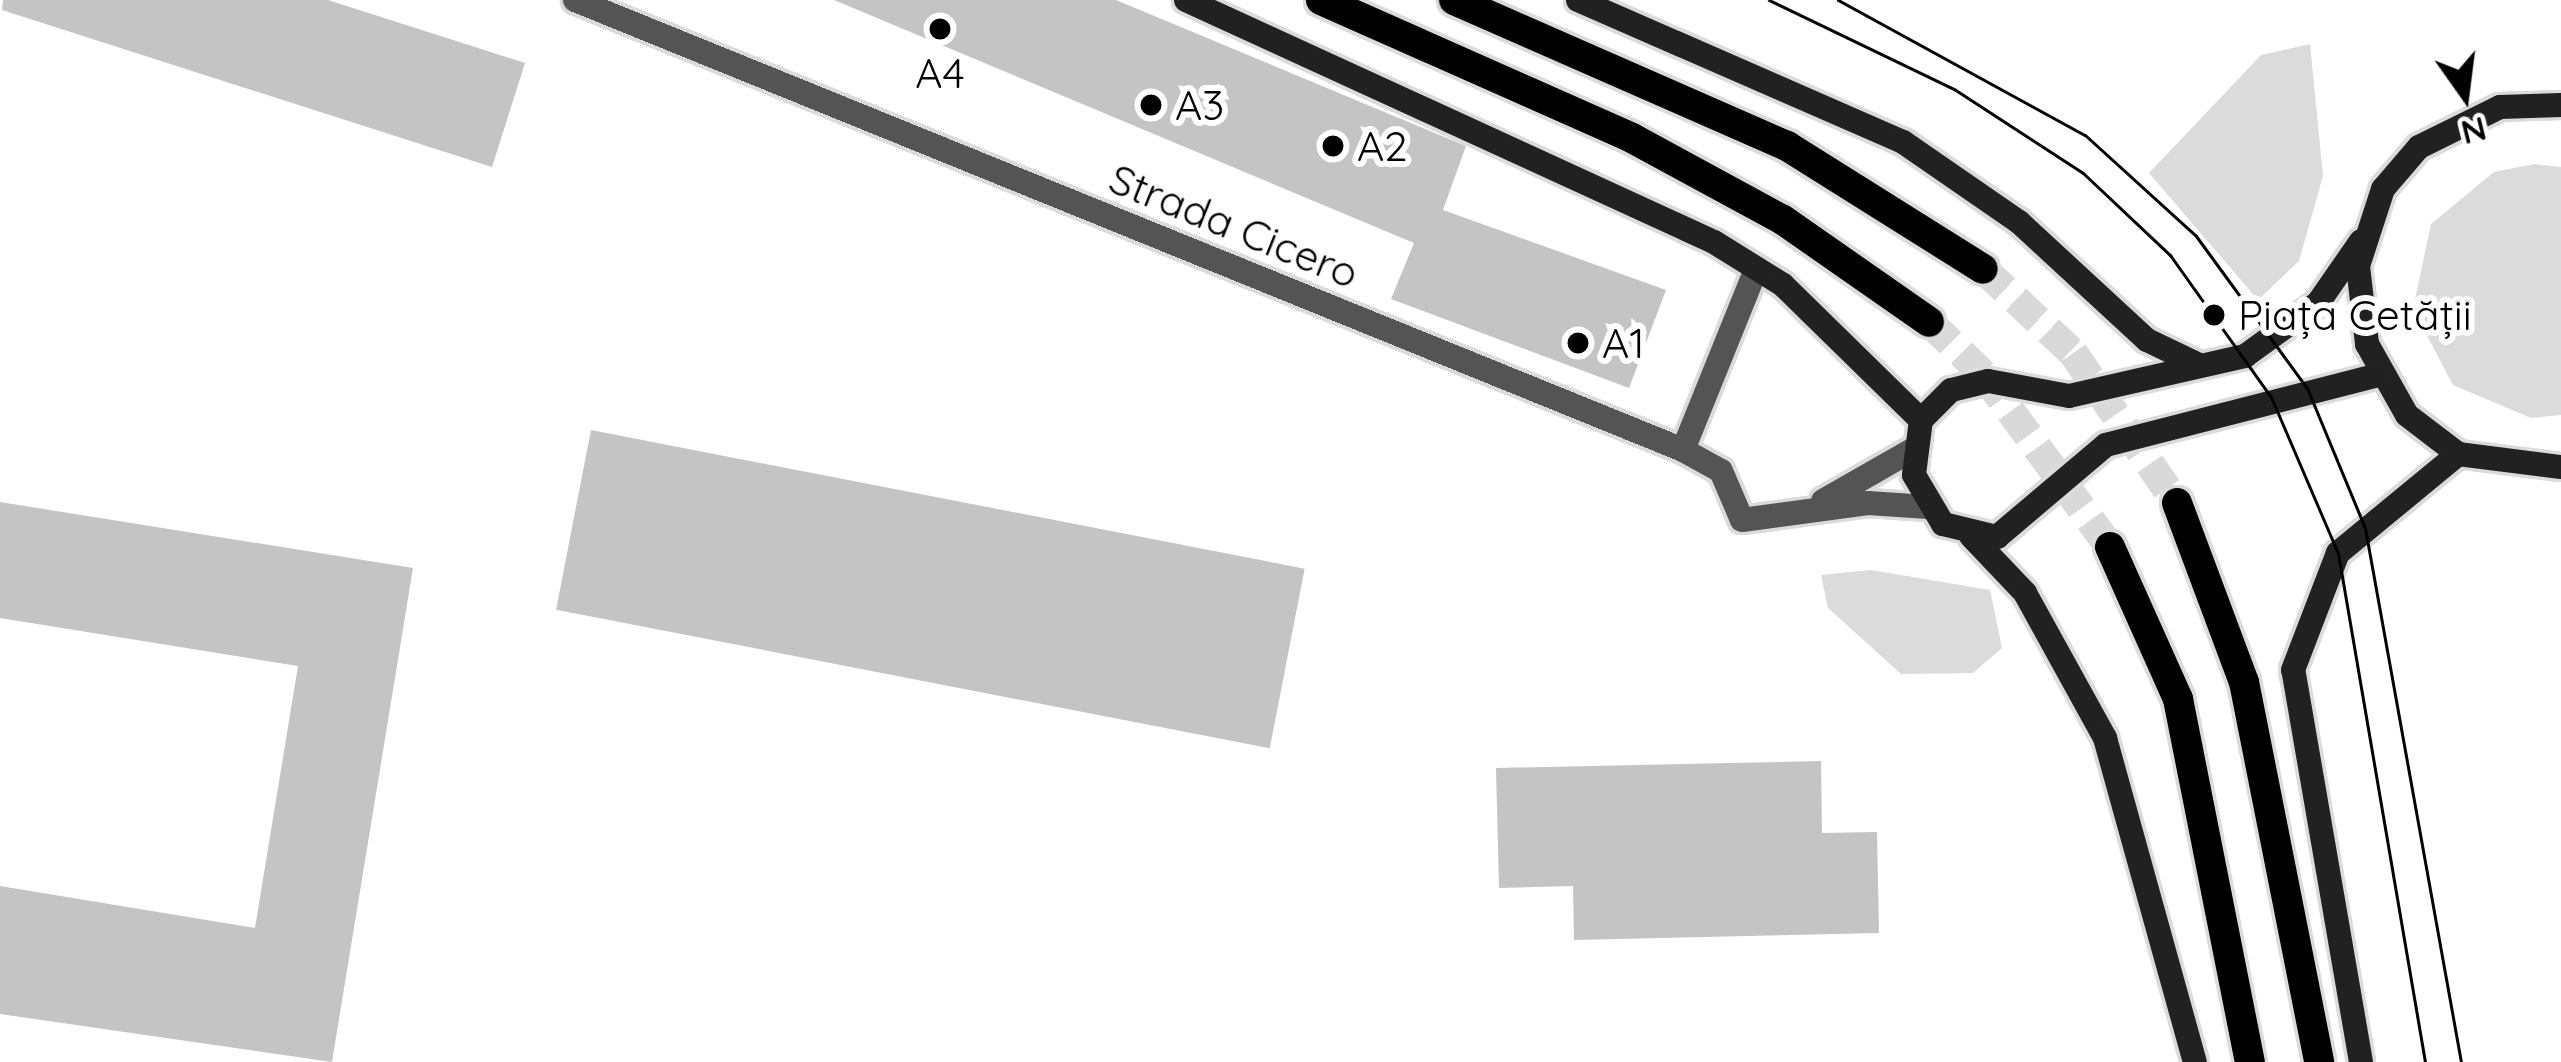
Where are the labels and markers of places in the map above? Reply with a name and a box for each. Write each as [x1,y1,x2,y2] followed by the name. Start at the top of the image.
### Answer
[927,16,953,42] marker: A4
[915,48,965,98] place label: A4
[1175,80,1224,130] place label: A3
[1138,92,1164,118] marker: A3
[1357,121,1407,171] place label: A2
[1320,133,1346,159] marker: A2
[2238,290,2472,340] place label: Piața Cetății
[2201,302,2227,328] marker: Piața Cetății
[1602,318,1645,368] place label: A1
[1565,330,1591,356] marker: A1

